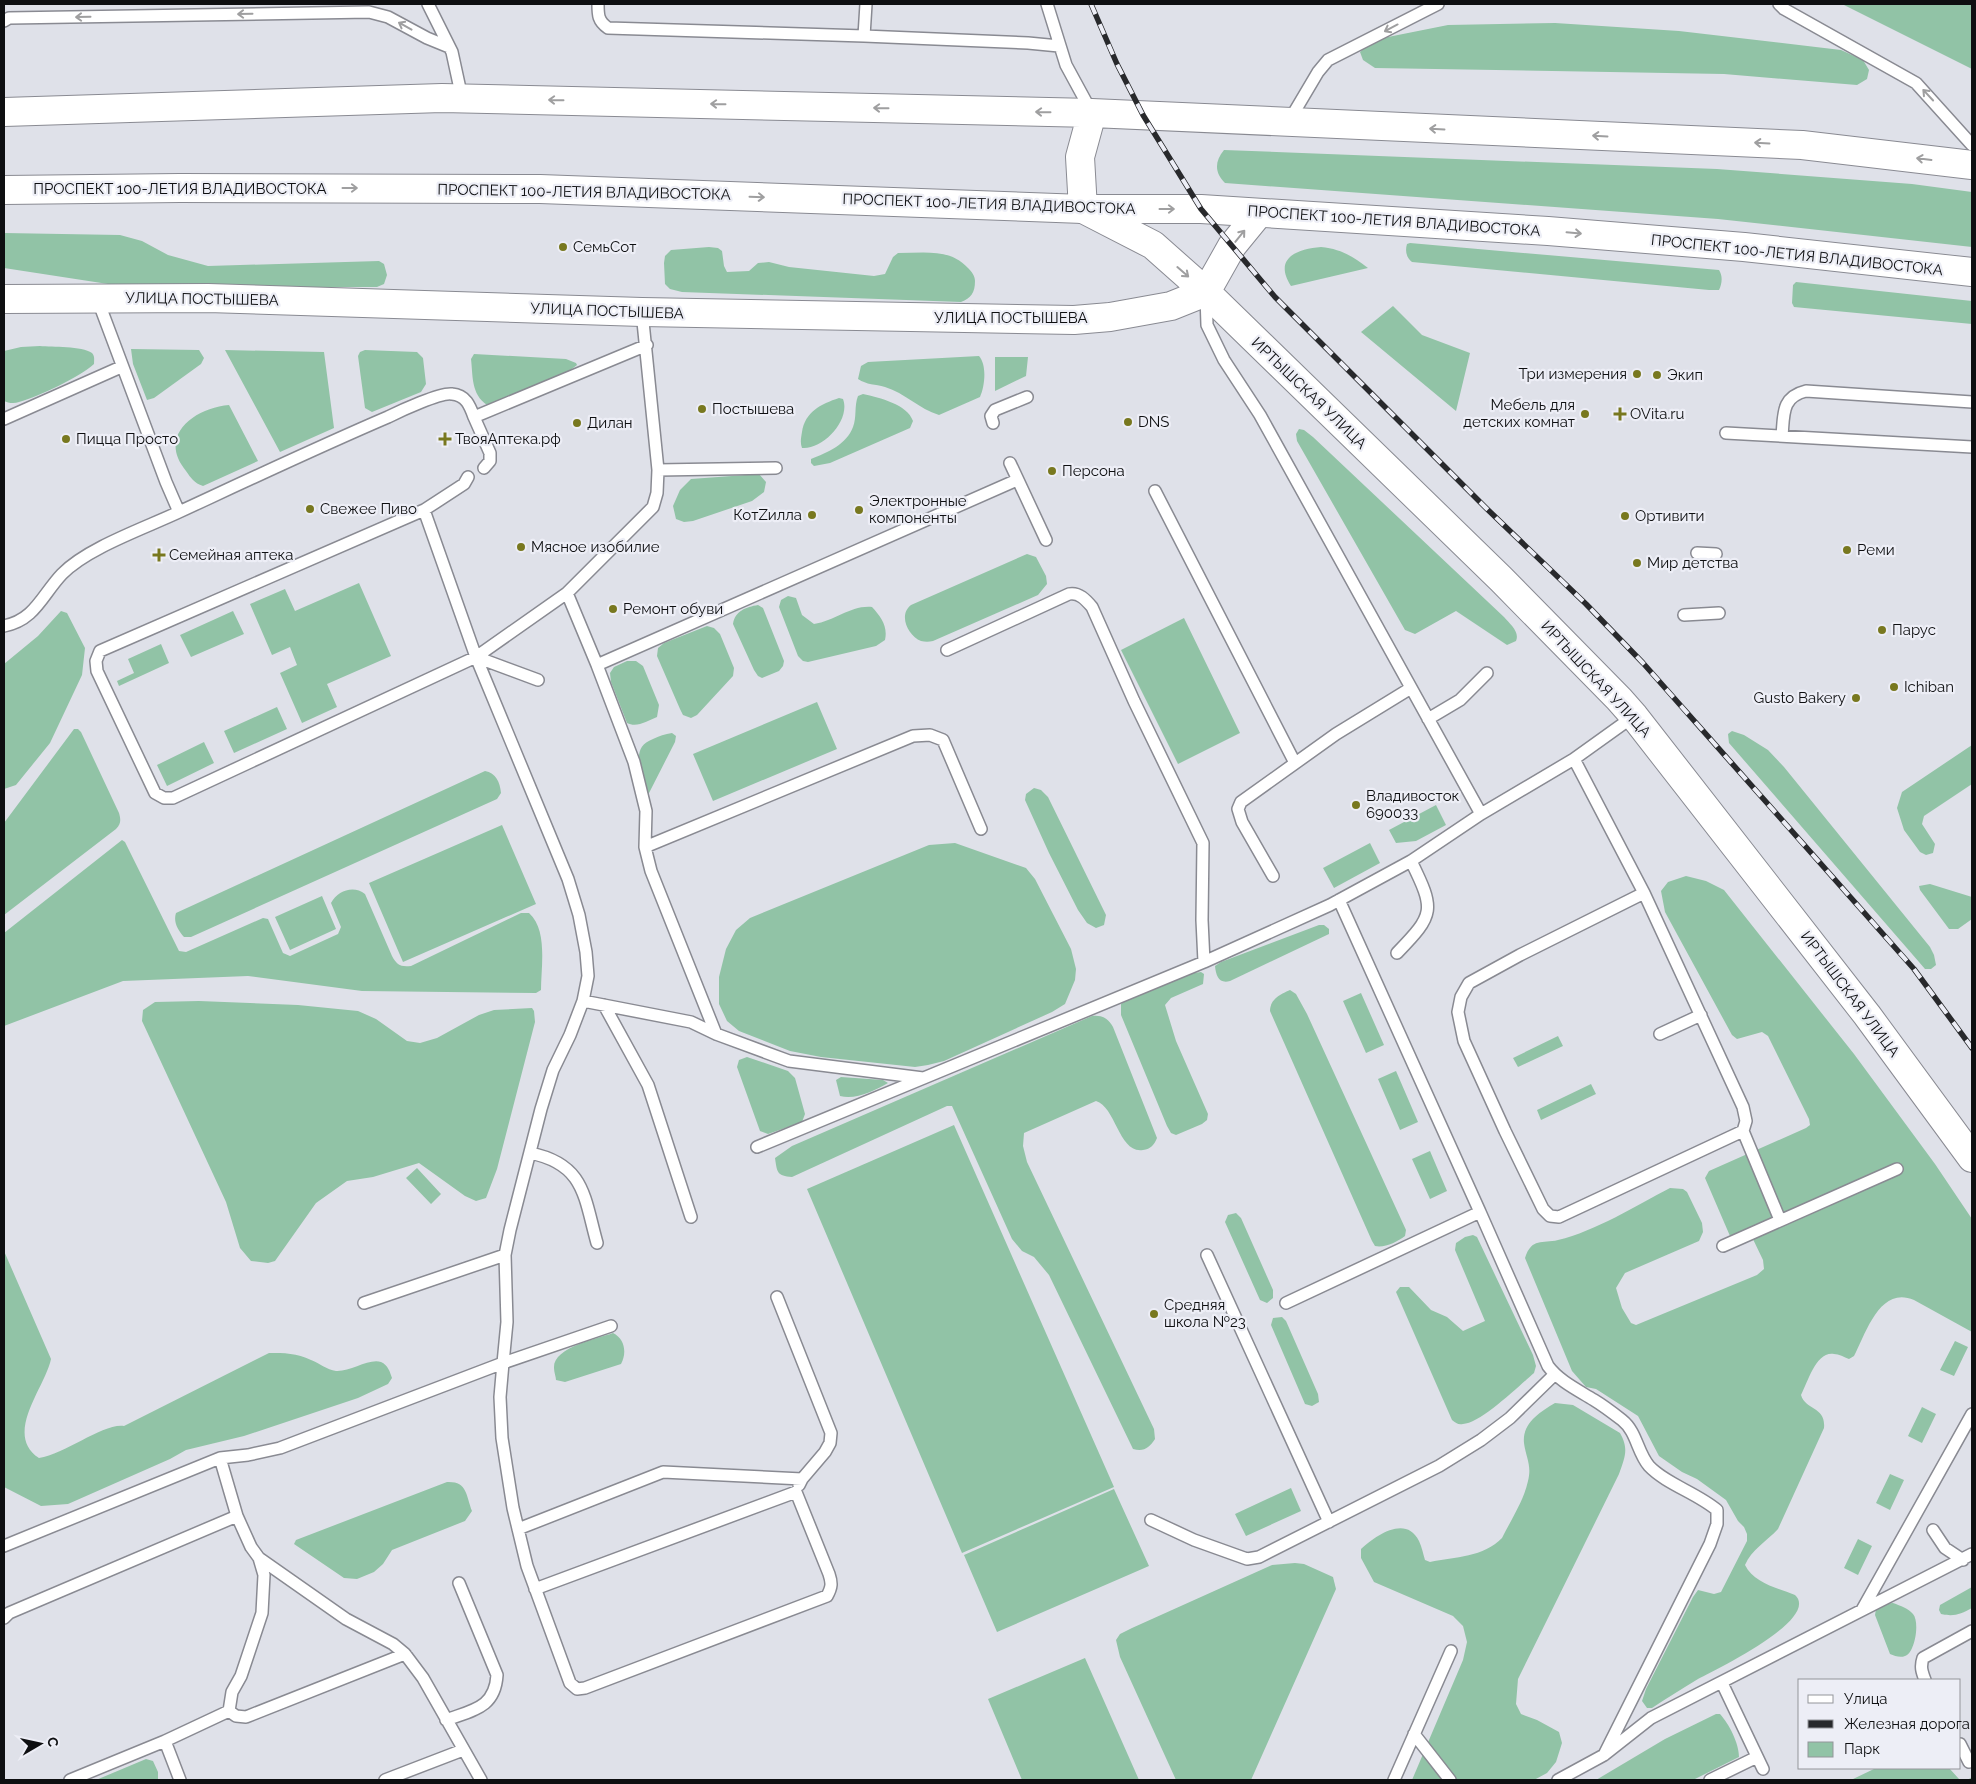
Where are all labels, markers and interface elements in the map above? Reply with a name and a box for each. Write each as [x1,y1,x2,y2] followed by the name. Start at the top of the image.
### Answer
[238,9,254,19] one-way arrow
[75,12,92,22] one-way arrow
[398,21,413,30] one-way arrow
[1384,23,1399,33] one-way arrow
[1922,89,1934,102] one-way arrow
[548,96,564,105] one-way arrow
[711,99,727,109] one-way arrow
[873,103,890,113] one-way arrow
[1036,107,1052,117] one-way arrow
[1430,124,1446,133] one-way arrow
[1592,132,1608,141] one-way arrow
[1754,139,1770,148] one-way arrow
[1916,154,1932,164] one-way arrow
[33,180,327,198] street label: ПРОСПЕКТ 100-ЛЕТИЯ ВЛАДИВОСТОКА
[437,180,731,204] street label: ПРОСПЕКТ 100-ЛЕТИЯ ВЛАДИВОСТОКА
[342,183,358,193] one-way arrow
[842,190,1136,218] street label: ПРОСПЕКТ 100-ЛЕТИЯ ВЛАДИВОСТОКА
[749,192,765,202] one-way arrow
[1247,202,1541,240] street label: ПРОСПЕКТ 100-ЛЕТИЯ ВЛАДИВОСТОКА
[1158,204,1175,214] one-way arrow
[1565,229,1581,238] one-way arrow
[1234,230,1245,243] one-way arrow
[1650,231,1944,279] street label: ПРОСПЕКТ 100-ЛЕТИЯ ВЛАДИВОСТОКА
[573,238,636,256] place label: СемьСот
[557,241,569,253] marker: СемьСот
[1176,266,1189,278] one-way arrow
[125,289,279,309] street label: УЛИЦА ПОСТЫШЕВА
[530,299,684,323] street label: УЛИЦА ПОСТЫШЕВА
[934,309,1088,327] street label: УЛИЦА ПОСТЫШЕВА
[1248,333,1370,453] street label: ИРТЫШСКАЯ УЛИЦА
[1519,365,1627,383] place label: Три измерения
[1667,366,1703,384] place label: Экип
[1631,368,1643,380] marker: Три измерения
[1651,369,1663,381] marker: Экип
[1463,396,1575,431] place label: Мебель для детских комнат
[712,400,794,418] place label: Постышева
[696,403,708,415] marker: Постышева
[1630,405,1685,423] place label: OVita.ru
[1579,408,1591,420] marker: Мебель для детских комнат
[1614,408,1626,420] marker: OVita.ru
[1138,413,1169,431] place label: DNS
[587,414,633,432] place label: Дилан
[1122,416,1134,428] marker: DNS
[571,417,583,429] marker: Дилан
[76,430,178,448] place label: Пицца Просто
[455,430,561,448] place label: ТвояАптека.рф
[60,433,72,445] marker: Пицца Просто
[439,433,451,445] marker: ТвояАптека.рф
[1062,462,1125,480] place label: Персона
[1046,465,1058,477] marker: Персона
[869,492,967,527] place label: Электронные компоненты
[320,500,417,518] place label: Свежее Пиво
[304,503,316,515] marker: Свежее Пиво
[853,504,865,516] marker: Электронные компоненты
[733,506,802,524] place label: КотZилла
[1635,507,1705,525] place label: Ортивити
[806,509,818,521] marker: КотZилла
[1619,510,1631,522] marker: Ортивити
[531,538,660,556] place label: Мясное изобилие
[515,541,527,553] marker: Мясное изобилие
[1857,541,1895,559] place label: Реми
[1841,544,1853,556] marker: Реми
[169,546,293,564] place label: Семейная аптека
[153,549,165,561] marker: Семейная аптека
[1647,554,1738,572] place label: Мир детства
[1631,557,1643,569] marker: Мир детства
[623,600,723,618] place label: Ремонт обуви
[607,603,619,615] marker: Ремонт обуви
[1537,617,1655,741] street label: ИРТЫШСКАЯ УЛИЦА
[1892,621,1936,639] place label: Парус
[1876,624,1888,636] marker: Парус
[1904,678,1954,696] place label: Ichiban
[1888,681,1900,693] marker: Ichiban
[1754,689,1846,707] place label: Gusto Bakery
[1850,692,1862,704] marker: Gusto Bakery
[1366,787,1460,822] place label: Владивосток 690033
[1350,799,1362,811] marker: Владивосток 690033
[1797,928,1903,1060] street label: ИРТЫШСКАЯ УЛИЦА
[1164,1296,1246,1331] place label: Средняя школа №23
[1148,1308,1160,1320] marker: Средняя школа №23
[1798,1679,1961,1769] legend
[1844,1690,1888,1708] text: Улица
[1844,1715,1970,1733] text: Железная дорога
[15,1719,65,1769] north arrow
[44,1736,62,1748] text: С
[1844,1740,1880,1758] text: Парк

